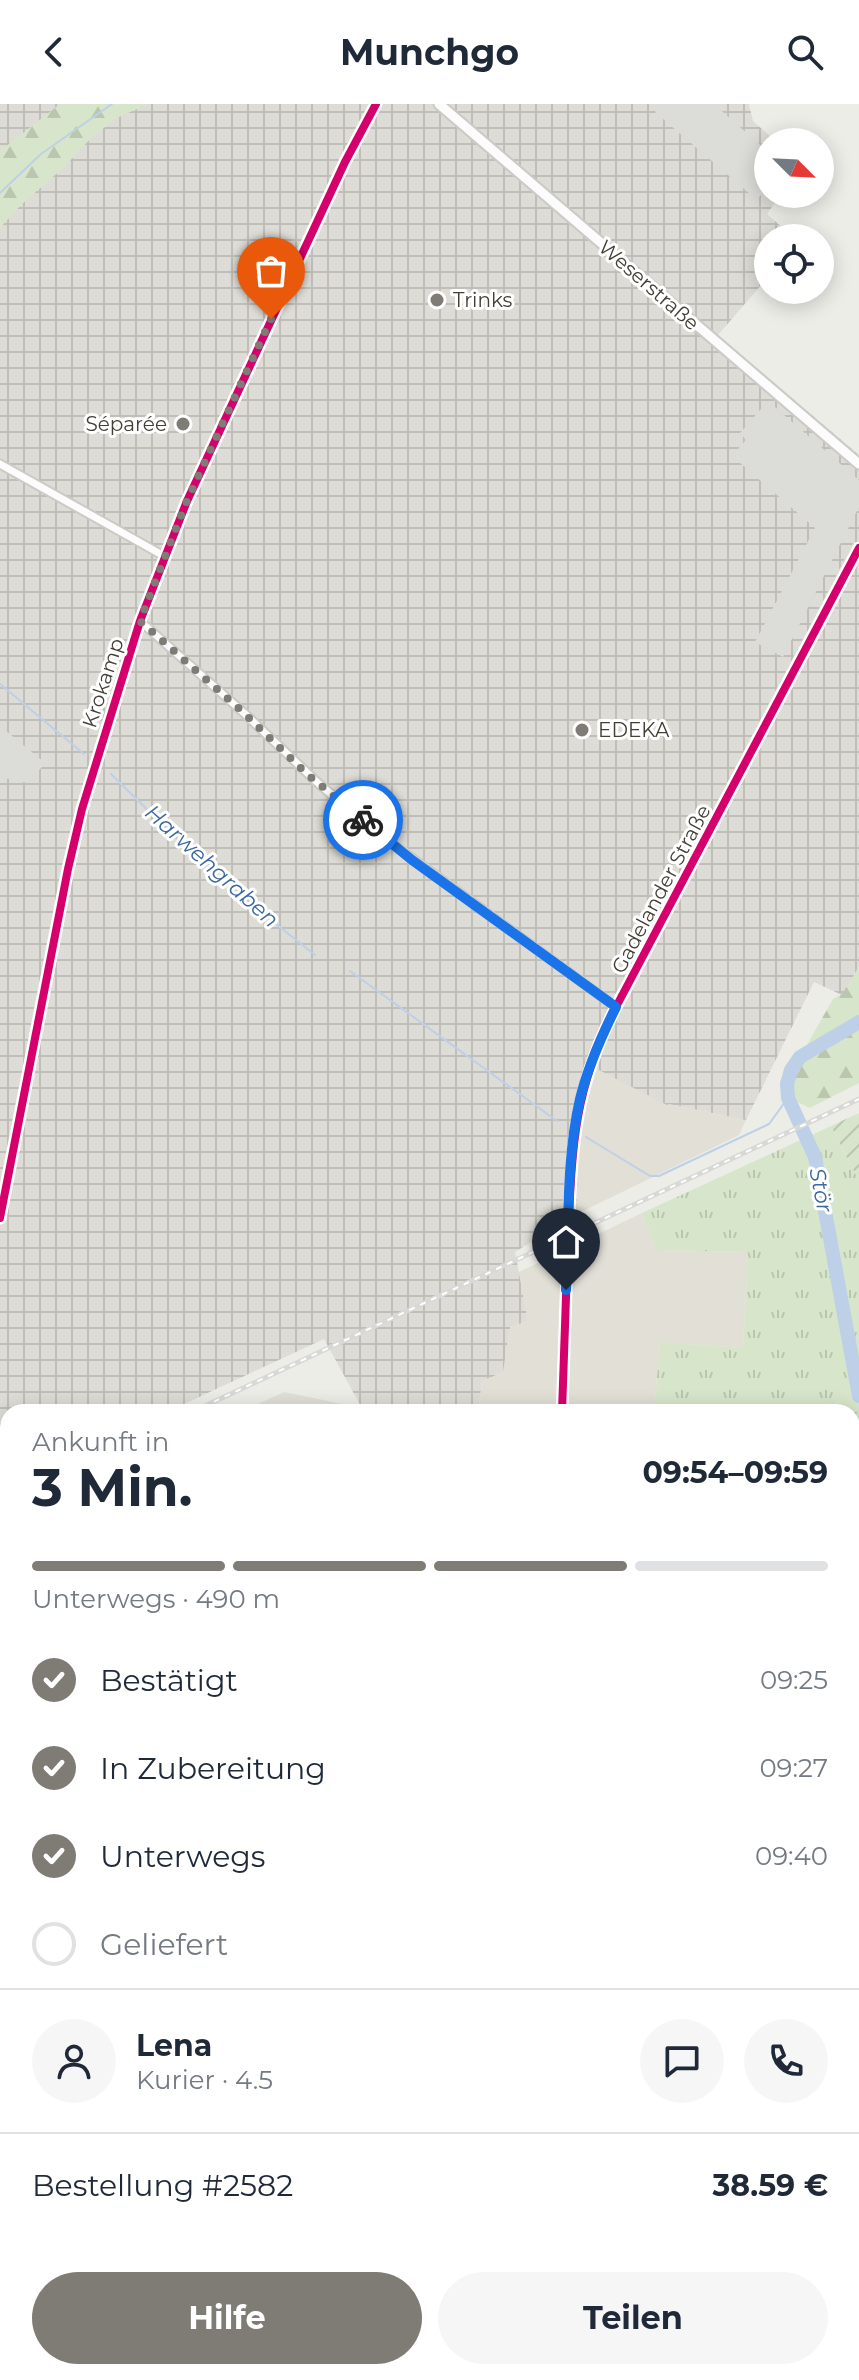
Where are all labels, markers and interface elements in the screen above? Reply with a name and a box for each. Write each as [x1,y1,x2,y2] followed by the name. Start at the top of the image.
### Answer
[32,30,76,74] icon: back
[340,30,519,74] text: Munchgo
[783,30,827,74] icon: search
[754,128,834,208] north arrow
[754,128,834,304] map controls
[754,224,834,304] button: locate
[594,235,704,335] street label: Weserstraße
[237,237,305,319] pin
[249,249,293,293] icon: bag
[453,288,513,312] place label: Trinks
[428,291,446,309] marker: Trinks
[85,412,167,436] place label: Séparée
[174,415,192,433] marker: Séparée
[77,635,129,731] street label: Krokamp
[598,718,670,742] place label: EDEKA
[573,721,591,739] marker: EDEKA
[323,780,403,860] courier
[341,798,385,842] icon: bike
[140,799,284,933] water label: Harwehgraben
[606,801,716,977] street label: Gadelander Straße
[803,1165,839,1216] water label: Stör
[532,1208,600,1290] pin
[544,1220,588,1264] icon: home
[32,1426,169,1458] text: Ankunft in
[642,1454,828,1491] text: 09:54–09:59
[32,1456,192,1519] text: 3 Min.
[32,1583,280,1615] text: Unterwegs · 490 m
[32,1658,76,1702] icon: check
[100,1662,238,1699] text: Bestätigt
[760,1664,828,1696] text: 09:25
[32,1746,76,1790] icon: check
[100,1750,326,1787] text: In Zubereitung
[759,1752,828,1784] text: 09:27
[32,1834,76,1878] icon: check
[100,1838,265,1875] text: Unterwegs
[755,1840,828,1872] text: 09:40
[100,1926,228,1963] text: Geliefert
[32,2019,116,2103] button: person
[640,2019,724,2103] button: chat
[744,2019,828,2103] button: phone
[136,2027,212,2064] text: Lena
[136,2064,273,2096] text: Kurier · 4.5
[32,2167,293,2204] text: Bestellung #2582
[713,2167,828,2204] text: 38.59 €
[32,2272,422,2364] button: Hilfe
[438,2272,828,2364] button: Teilen

